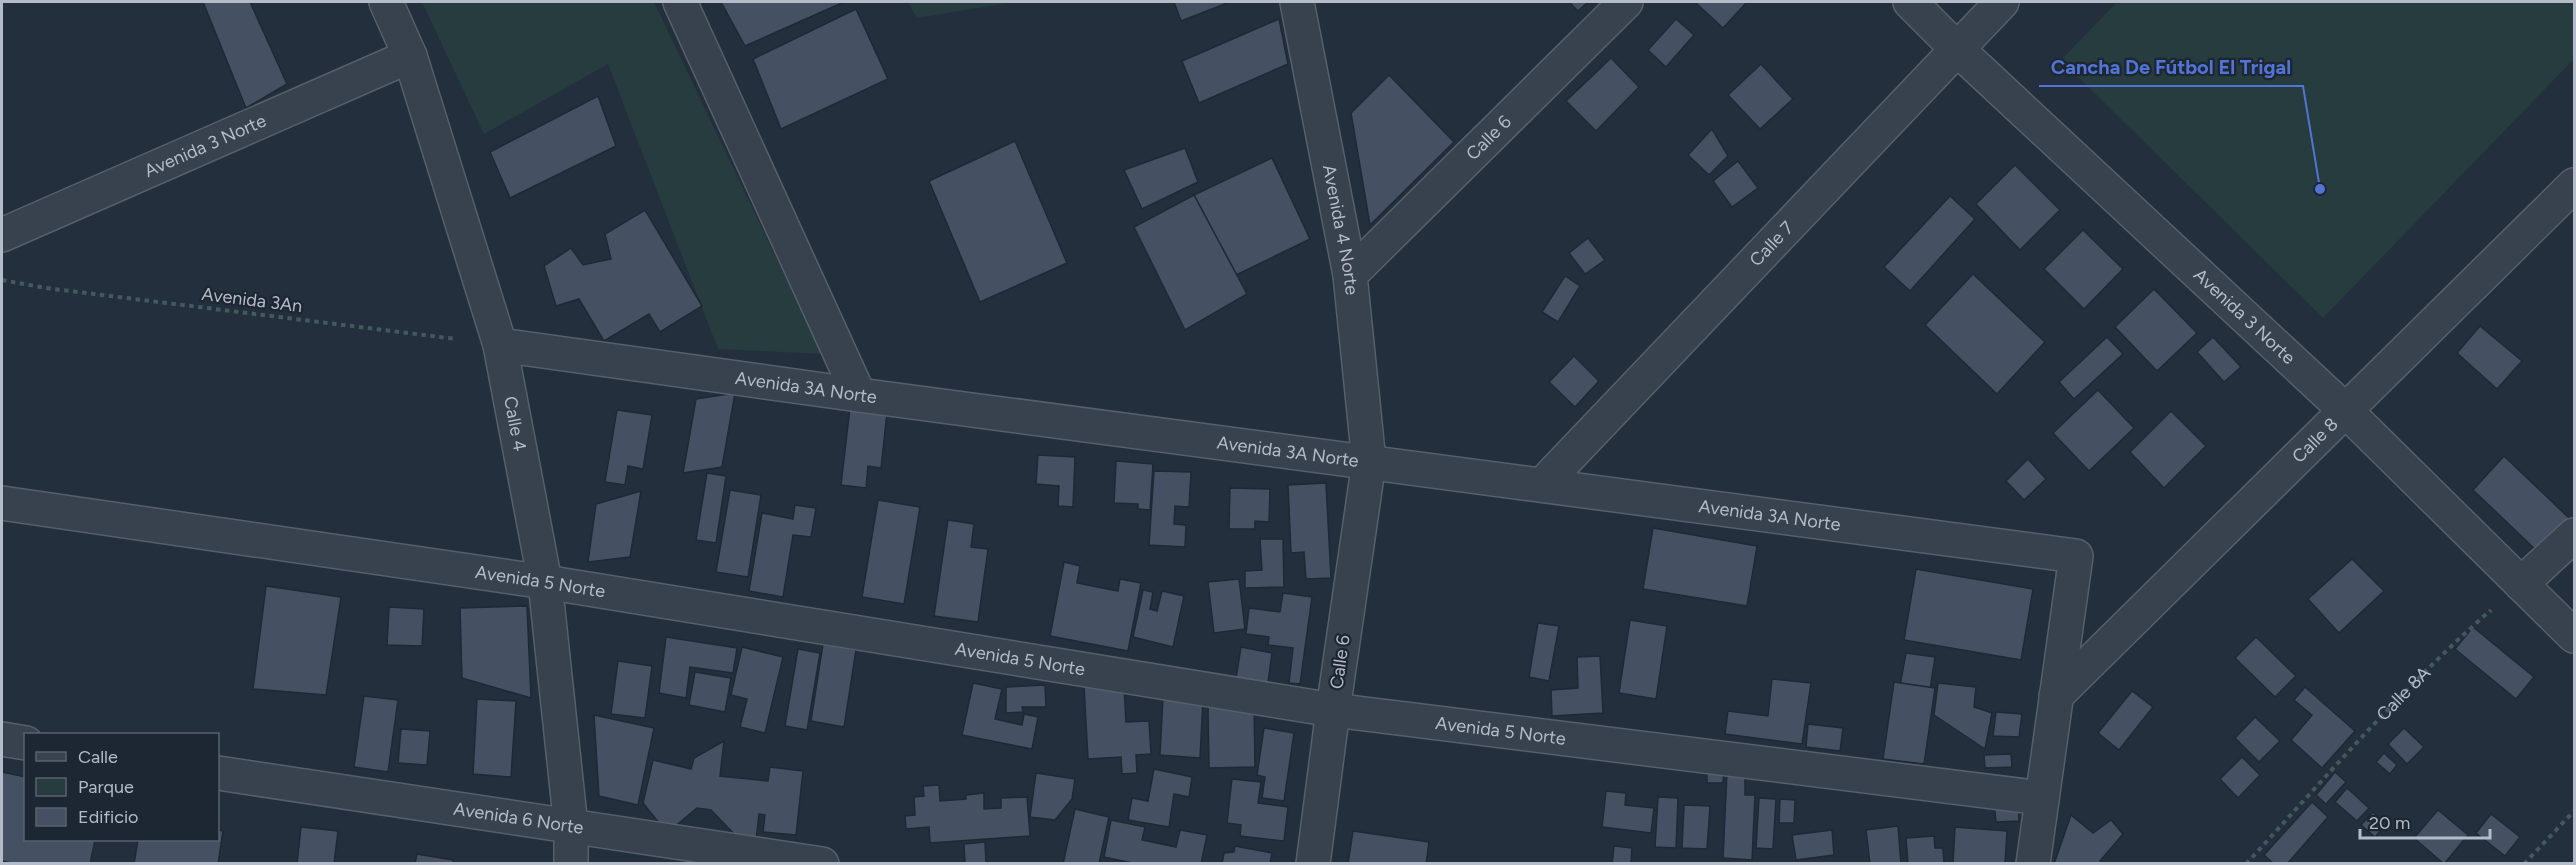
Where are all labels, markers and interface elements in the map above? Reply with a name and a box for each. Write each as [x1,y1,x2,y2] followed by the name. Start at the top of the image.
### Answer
[2039,48,2303,86] callout: Cancha De Fútbol El Trigal
[2051,55,2291,79] text: Cancha De Fútbol El Trigal
[141,109,270,182] street label: Avenida 3 Norte
[1461,111,1516,165] street label: Calle 6
[1318,163,1363,296] street label: Avenida 4 Norte
[1745,216,1798,271] street label: Calle 7
[2189,264,2300,369] street label: Avenida 3 Norte
[200,283,304,317] street label: Avenida 3An
[734,367,878,408] street label: Avenida 3A Norte
[499,394,531,453] street label: Calle 4
[2288,413,2343,468] street label: Calle 8
[1216,431,1360,472] street label: Avenida 3A Norte
[1697,495,1842,536] street label: Avenida 3A Norte
[474,561,607,603] street label: Avenida 5 Norte
[1325,633,1355,691] street label: Calle 6
[953,638,1087,681] street label: Avenida 5 Norte
[2372,662,2435,725] street label: Calle 8A
[1434,712,1567,750] street label: Avenida 5 Norte
[24,733,219,841] legend
[78,746,118,768] text: Calle
[78,776,134,798] text: Parque
[452,798,585,839] street label: Avenida 6 Norte
[2360,802,2490,840] scale bar
[78,806,139,828] text: Edificio
[2369,812,2410,834] text: 20 m

